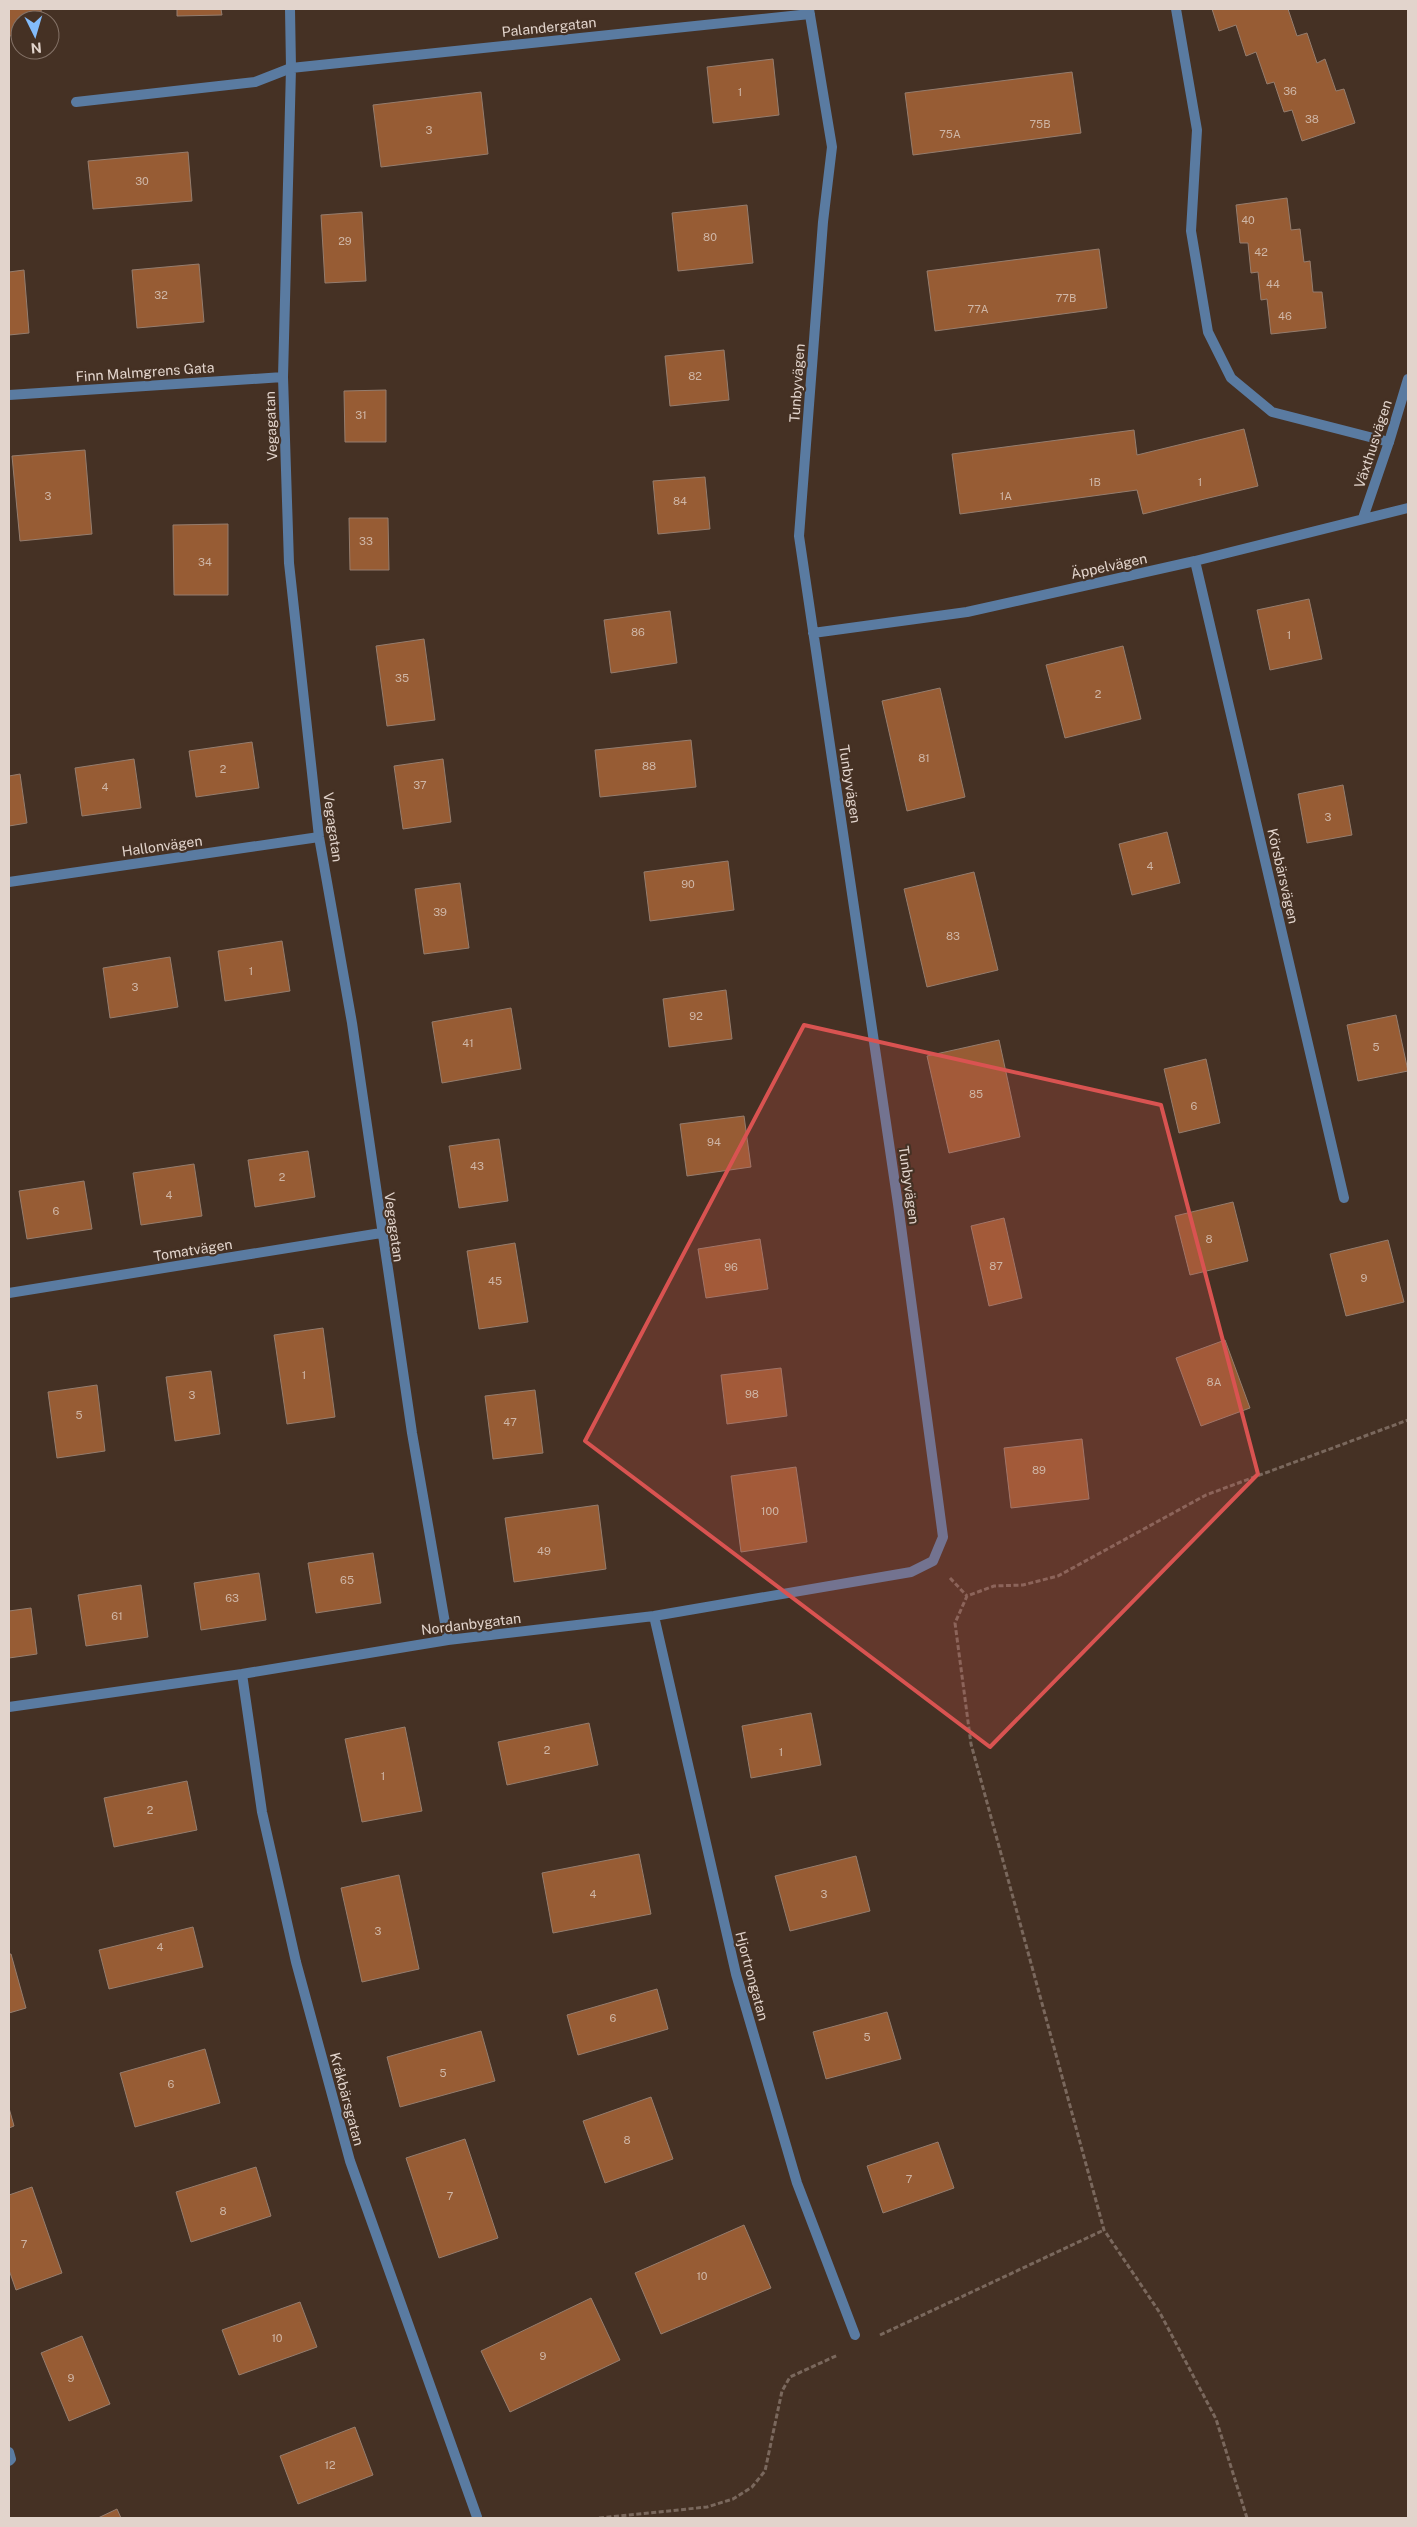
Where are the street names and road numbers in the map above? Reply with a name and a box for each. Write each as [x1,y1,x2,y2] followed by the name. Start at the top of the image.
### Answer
[501,14,597,40] street label: Palandergatan
[786,343,808,423] street label: Tunbyvägen
[75,359,215,385] street label: Finn Malmgrens Gata
[262,391,280,461] street label: Vegagatan
[1351,398,1395,490] street label: Växthusvägen
[1069,548,1149,582] street label: Äppelvägen
[836,744,864,824] street label: Tunbyvägen
[320,791,346,863] street label: Vegagatan
[1264,827,1302,925] street label: Körsbärsvägen
[121,832,203,860] street label: Hallonvägen
[896,1145,922,1225] street label: Tunbyvägen
[381,1191,407,1263] street label: Vegagatan
[153,1236,233,1264] street label: Tomatvägen
[420,1610,522,1638] street label: Nordanbygatan
[732,1930,772,2022] street label: Hjortrongatan
[327,2051,367,2147] street label: Kråkbärsgatan

